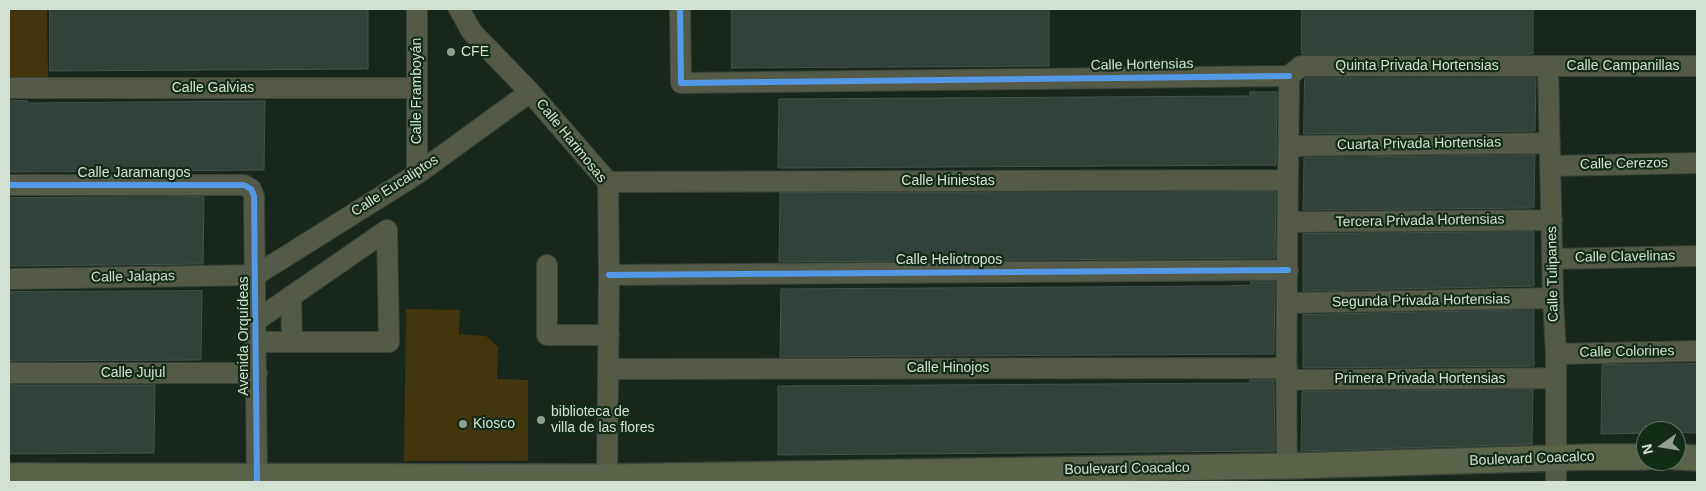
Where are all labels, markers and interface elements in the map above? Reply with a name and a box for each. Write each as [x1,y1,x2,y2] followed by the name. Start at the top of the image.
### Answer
[409,38,425,144] street label: Calle Framboyán
[461,44,489,60] place label: CFE
[445,46,457,58] marker: CFE
[1091,56,1193,74] street label: Calle Hortensias
[1335,58,1499,74] street label: Quinta Privada Hortensias
[1567,58,1679,74] street label: Calle Campanillas
[172,80,254,96] street label: Calle Galvias
[532,96,610,186] street label: Calle Harimosas
[1337,134,1501,154] street label: Cuarta Privada Hortensias
[348,152,442,220] street label: Calle Eucaliptos
[1580,155,1668,173] street label: Calle Cerezos
[78,165,190,181] street label: Calle Jaramangos
[901,173,995,189] street label: Calle Hiniestas
[1335,211,1505,231] street label: Tercera Privada Hortensias
[1544,226,1562,322] street label: Calle Tulipanes
[1575,248,1675,266] street label: Calle Clavelinas
[896,252,1002,268] street label: Calle Heliotropos
[91,268,175,286] street label: Calle Jalapas
[236,276,252,396] street label: Avenida Orquídeas
[1332,291,1510,311] street label: Segunda Privada Hortensias
[1579,343,1675,361] street label: Calle Colorines
[907,360,989,376] street label: Calle Hinojos
[101,365,165,381] street label: Calle Jujul
[1334,371,1506,387] street label: Primera Privada Hortensias
[551,404,654,437] place label: biblioteca de villa de las flores
[535,414,547,426] marker: biblioteca de villa de las flores
[473,416,515,432] place label: Kiosco
[457,418,469,430] marker: Kiosco
[1636,421,1686,471] north arrow
[1638,442,1656,456] text: N
[1469,448,1595,470] street label: Boulevard Coacalco
[1064,460,1190,478] street label: Boulevard Coacalco

